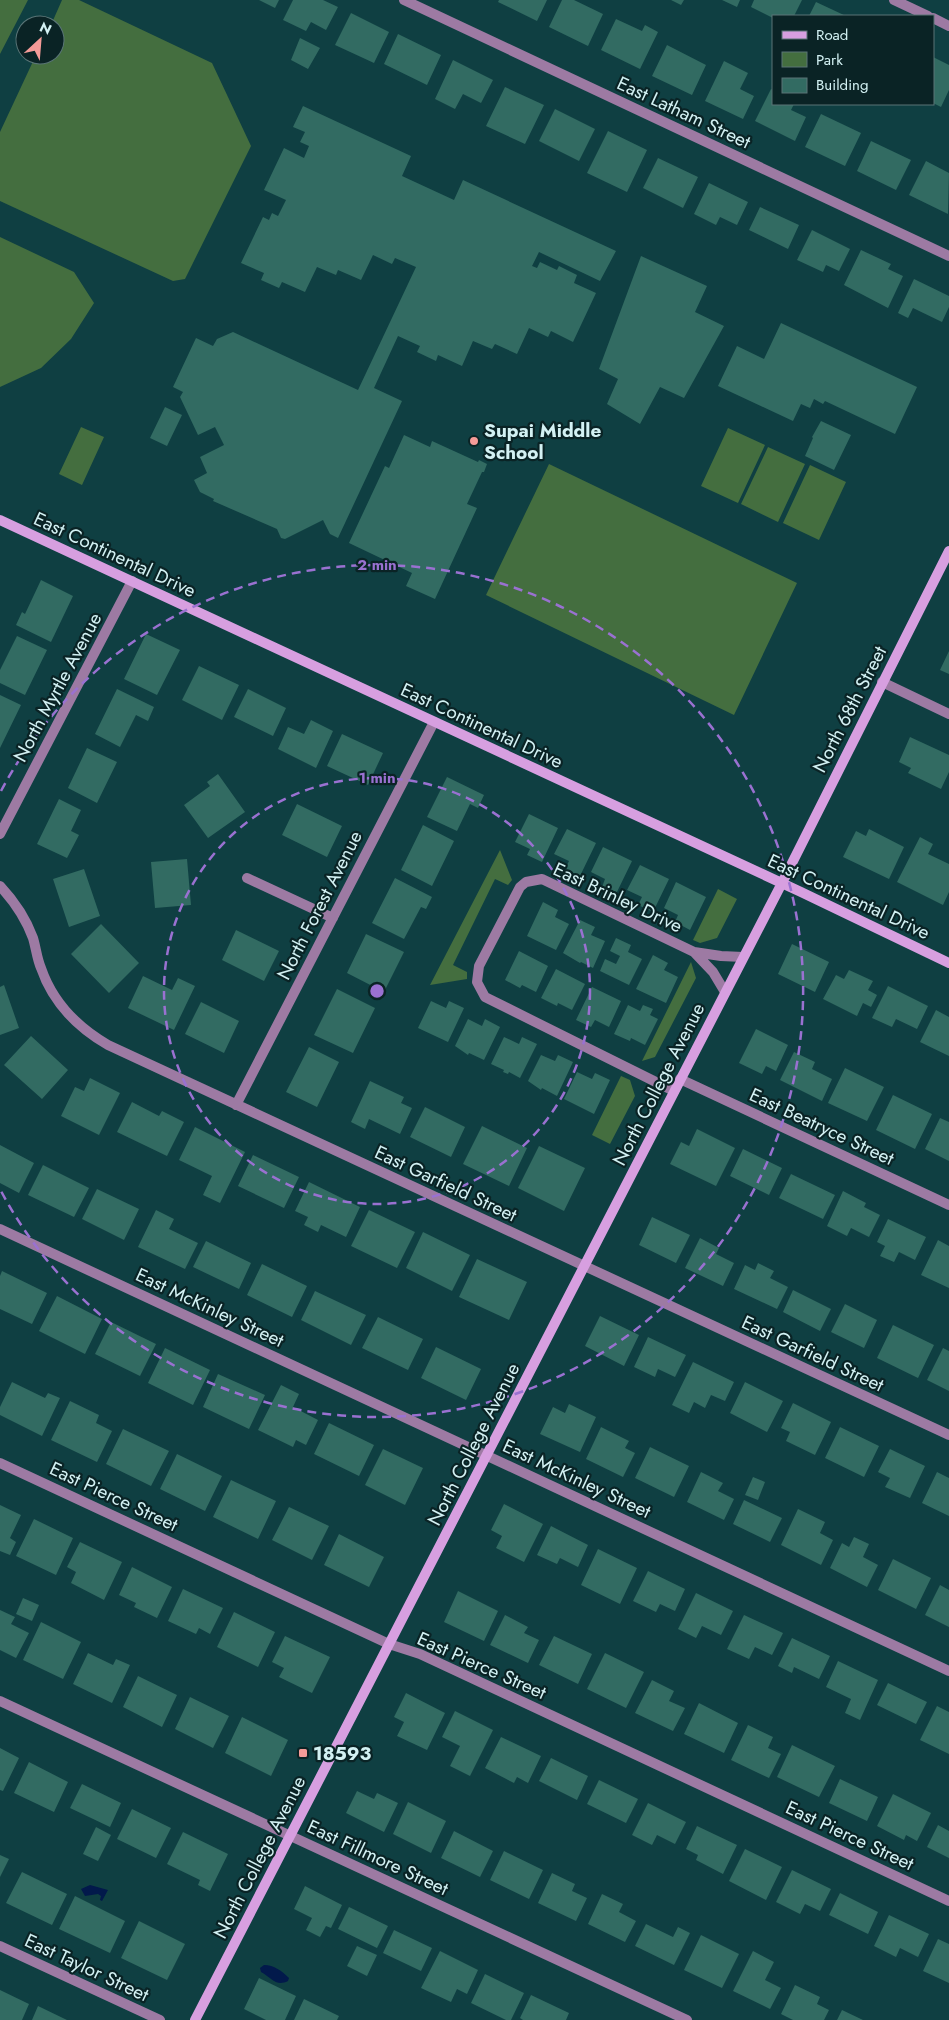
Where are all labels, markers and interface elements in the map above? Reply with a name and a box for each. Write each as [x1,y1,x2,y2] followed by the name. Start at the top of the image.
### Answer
[15,15,65,65] north arrow
[772,15,934,105] legend
[36,17,55,40] text: N
[816,24,848,46] text: Road
[816,49,843,71] text: Park
[612,70,755,155] street label: East Latham Street
[816,74,868,96] text: Building
[484,417,601,466] place label: Supai Middle School
[468,435,480,447] marker: Supai Middle School
[29,505,200,604] street label: East Continental Drive
[357,554,397,576] text: 2 min
[7,608,108,767] street label: North Myrtle Avenue
[806,641,893,777] street label: North 68th Street
[396,676,567,775] street label: East Continental Drive
[358,767,396,789] text: 1 min
[270,826,369,985] street label: North Forest Avenue
[763,847,934,946] street label: East Continental Drive
[549,856,687,939] street label: East Brinley Drive
[368,982,386,1000] centre of rings
[606,998,711,1170] street label: North College Avenue
[745,1081,899,1172] street label: East Beatryce Street
[370,1139,522,1228] street label: East Garfield Street
[131,1261,289,1354] street label: East McKinley Street
[737,1309,889,1398] street label: East Garfield Street
[421,1358,526,1530] street label: North College Avenue
[498,1432,656,1525] street label: East McKinley Street
[45,1455,183,1538] street label: East Pierce Street
[413,1625,551,1706] street label: East Pierce Street
[313,1740,372,1767] place label: 18593
[297,1747,309,1759] marker: 18593
[207,1771,312,1943] street label: North College Avenue
[781,1794,919,1877] street label: East Pierce Street
[303,1813,453,1902] street label: East Fillmore Street
[20,1927,154,2008] street label: East Taylor Street

